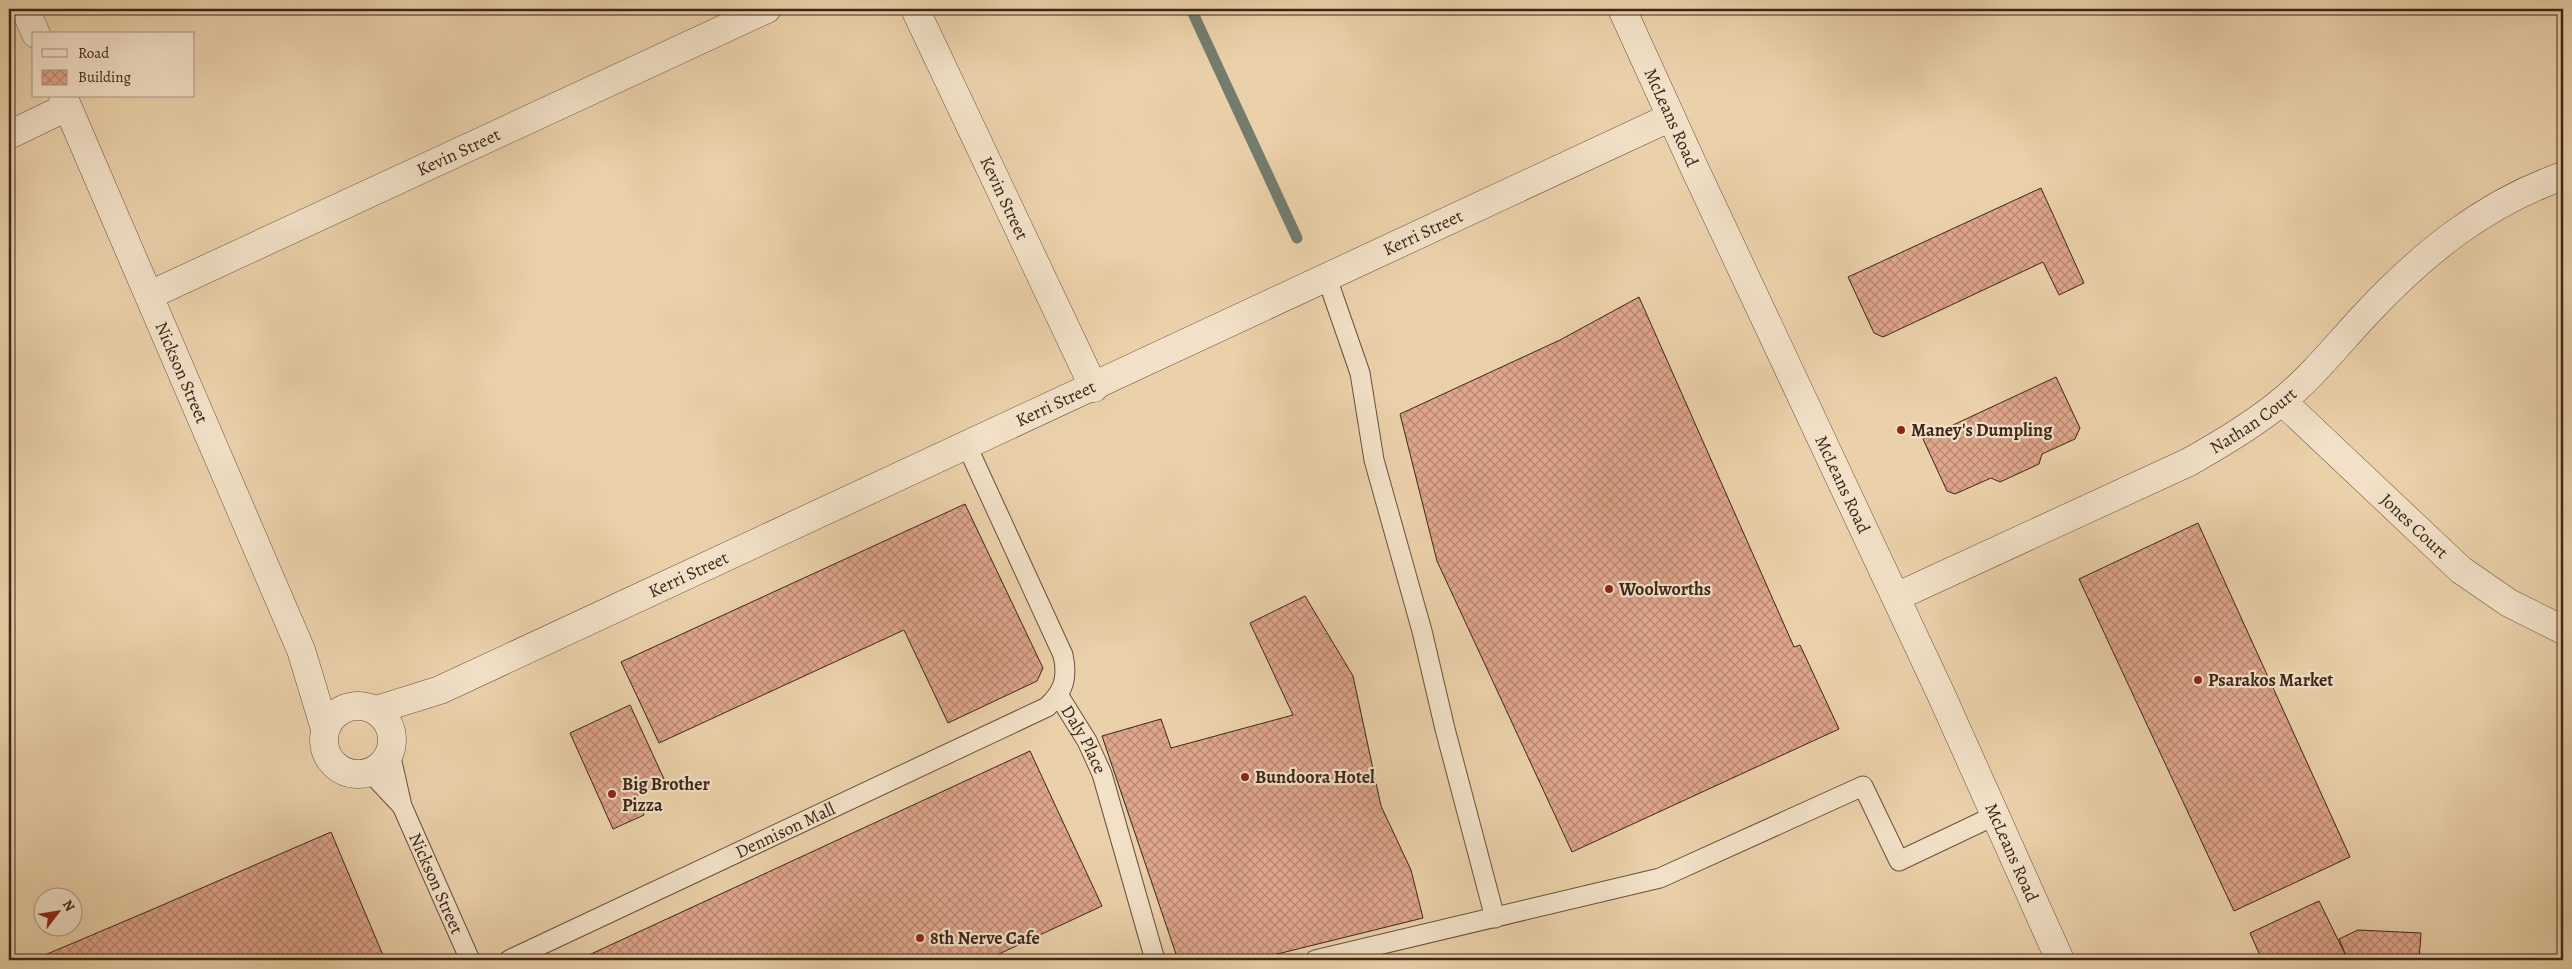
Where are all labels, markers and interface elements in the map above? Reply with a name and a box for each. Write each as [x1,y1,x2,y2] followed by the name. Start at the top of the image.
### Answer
[32,32,195,98] legend
[78,43,110,63] text: Road
[1638,64,1704,171] street label: McLeans Road
[78,67,131,87] text: Building
[413,122,504,182] street label: Kevin Street
[974,152,1034,244] street label: Kevin Street
[1379,204,1467,262] street label: Kerri Street
[149,318,214,427] street label: Nickson Street
[1012,375,1099,432] street label: Kerri Street
[2205,382,2302,459] street label: Nathan Court
[1911,418,2053,442] place label: Maney's Dumpling
[1895,424,1907,436] marker: Maney's Dumpling
[1809,431,1876,538] street label: McLeans Road
[2375,488,2454,564] street label: Jones Court
[644,545,732,603] street label: Kerri Street
[1618,577,1711,601] place label: Woolworths
[1603,583,1615,595] marker: Woolworths
[2208,668,2333,692] place label: Psarakos Market
[2192,674,2204,686] marker: Psarakos Market
[1055,700,1112,777] street label: Daly Place
[1255,765,1375,789] place label: Bundoora Hotel
[1239,771,1251,783] marker: Bundoora Hotel
[622,772,711,817] place label: Big Brother Pizza
[606,788,618,800] marker: Big Brother Pizza
[731,796,839,864] street label: Dennison Mall
[1979,799,2044,906] street label: McLeans Road
[403,829,469,938] street label: Nickson Street
[32,886,82,936] north arrow
[58,896,79,915] text: N
[930,926,1040,950] place label: 8th Nerve Cafe
[914,932,926,944] marker: 8th Nerve Cafe

